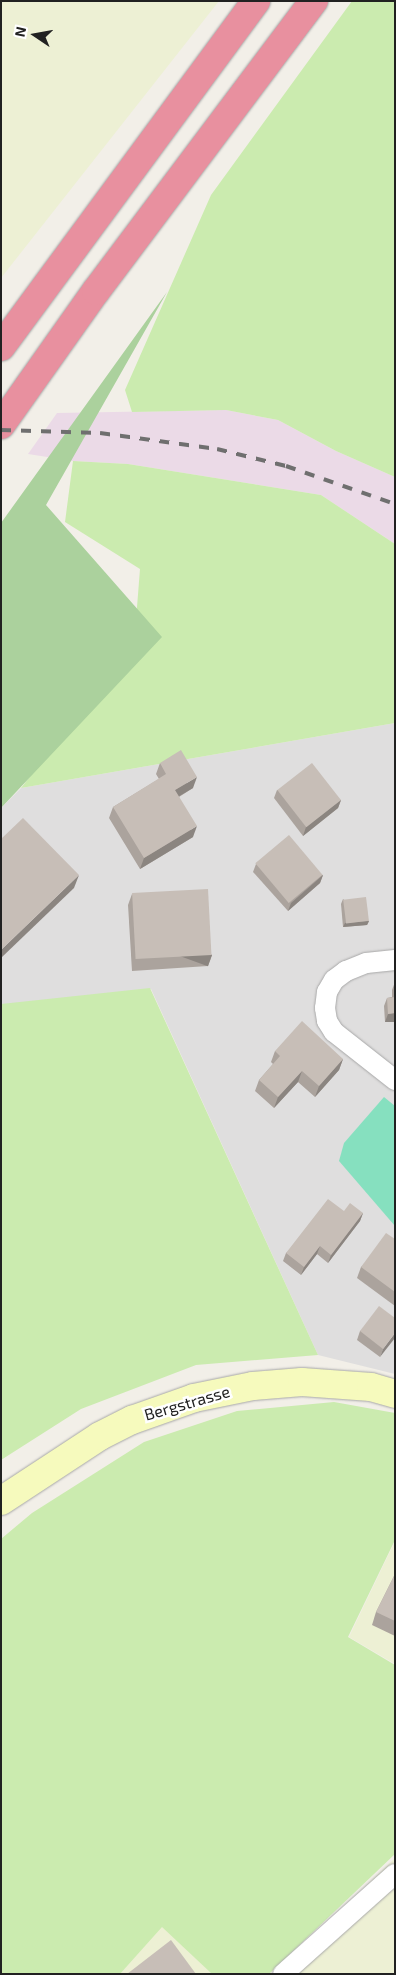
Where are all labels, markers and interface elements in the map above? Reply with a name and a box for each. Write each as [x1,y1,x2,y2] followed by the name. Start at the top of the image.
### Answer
[10,10,60,60] north arrow
[10,25,29,38] text: N
[142,1382,232,1424] street label: Bergstrasse

